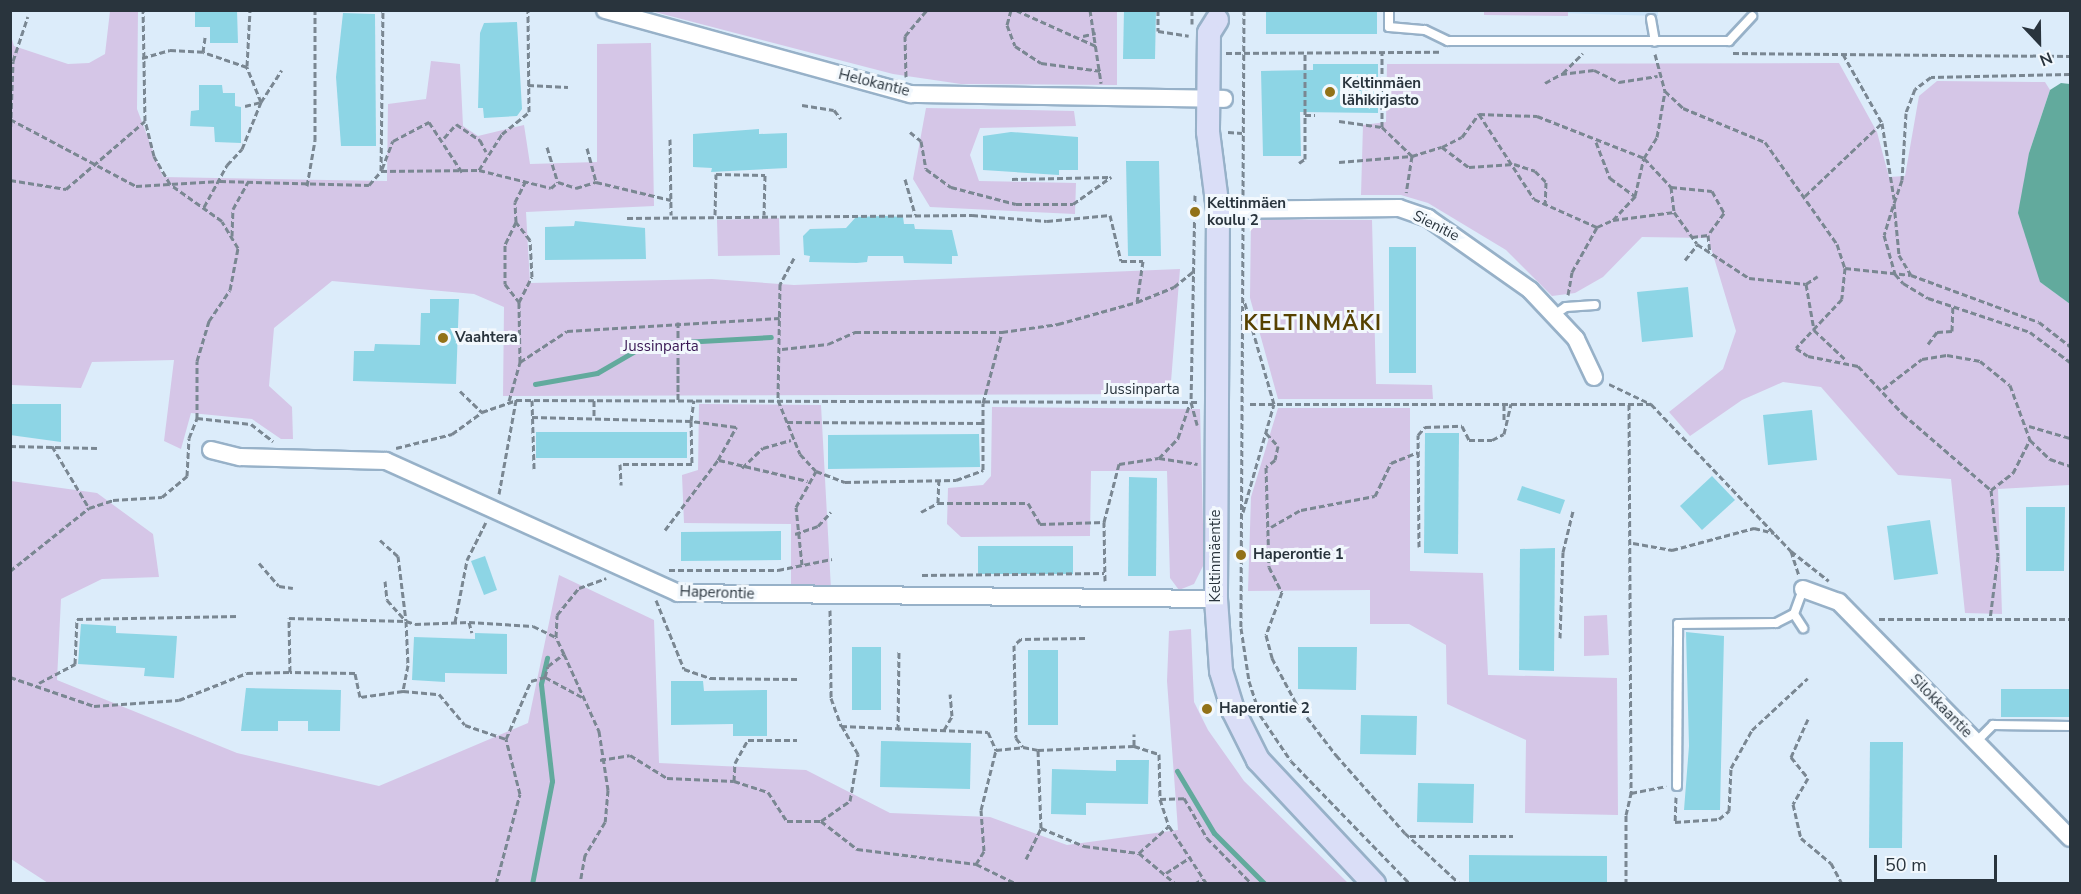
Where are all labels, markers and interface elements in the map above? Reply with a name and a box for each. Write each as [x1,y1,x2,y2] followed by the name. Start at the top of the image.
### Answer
[2009,12,2069,72] north arrow
[2036,46,2055,71] text: N
[837,65,911,101] street label: Helokantie
[1342,74,1421,109] place label: Keltinmäen lähikirjasto
[1323,85,1337,99] marker: Keltinmäen lähikirjasto
[1207,194,1286,229] place label: Keltinmäen koulu 2
[1188,205,1202,219] marker: Keltinmäen koulu 2
[1410,207,1462,245] street label: Sienitie
[1244,310,1382,336] district label: KELTINMÄKI
[455,329,518,347] place label: Vaahtera
[436,331,450,345] marker: Vaahtera
[623,338,699,356] park label: Jussinparta
[1104,381,1180,399] street label: Jussinparta
[1207,510,1225,602] street label: Keltinmäentie
[1253,546,1344,564] place label: Haperontie 1
[1234,548,1248,562] marker: Haperontie 1
[679,583,755,603] street label: Haperontie
[1906,670,1976,742] street label: Silokkaantie
[1219,700,1310,718] place label: Haperontie 2
[1200,702,1214,716] marker: Haperontie 2
[1877,843,2000,881] scale bar
[1885,853,1927,877] text: 50 m

